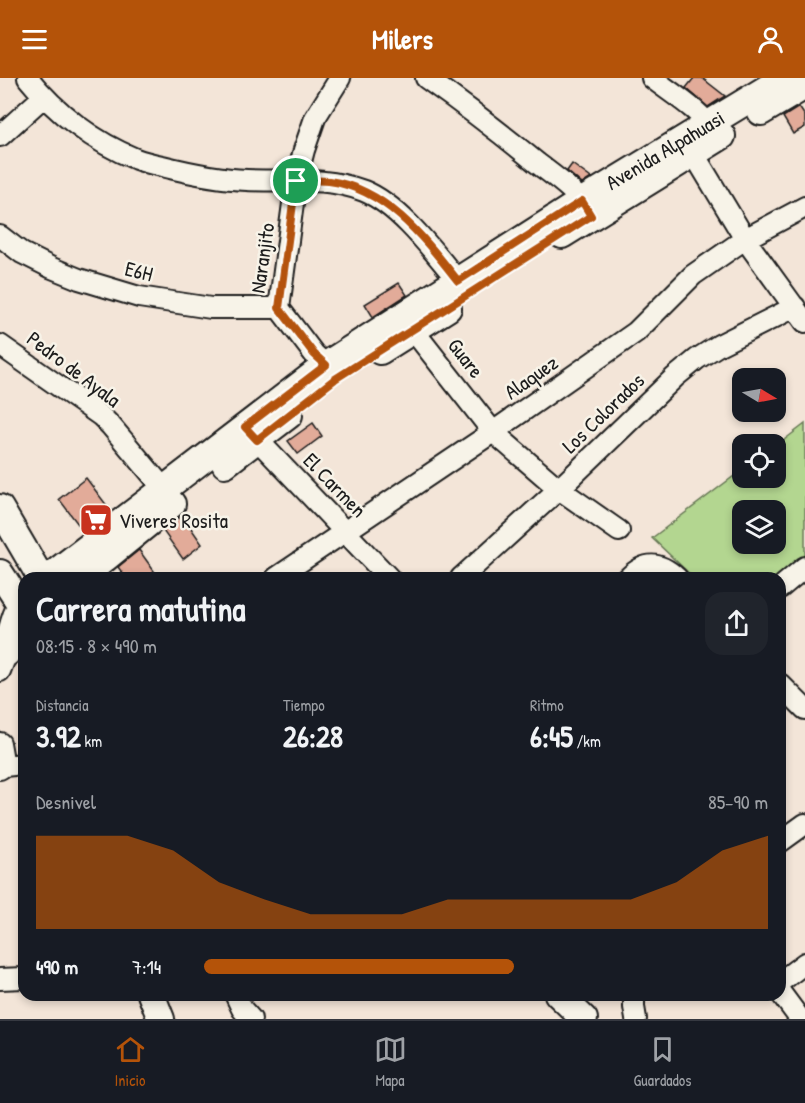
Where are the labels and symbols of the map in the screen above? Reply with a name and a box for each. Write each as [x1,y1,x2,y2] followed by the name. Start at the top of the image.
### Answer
[600,103,730,197] street label: Avenida Alpahuasi
[270,155,321,206] pin
[243,221,281,295] street label: Naranjito
[122,254,156,288] street label: E6H
[21,324,127,414] street label: Pedro de Ayala
[441,332,491,384] street label: Guare
[498,348,564,406] street label: Alaquez
[555,366,651,460] street label: Los Colorados
[732,368,786,422] north arrow
[297,446,373,524] street label: El Carmen
[78,502,114,538] supermarket icon: Viveres Rosita
[119,506,228,535] place label: Viveres Rosita

